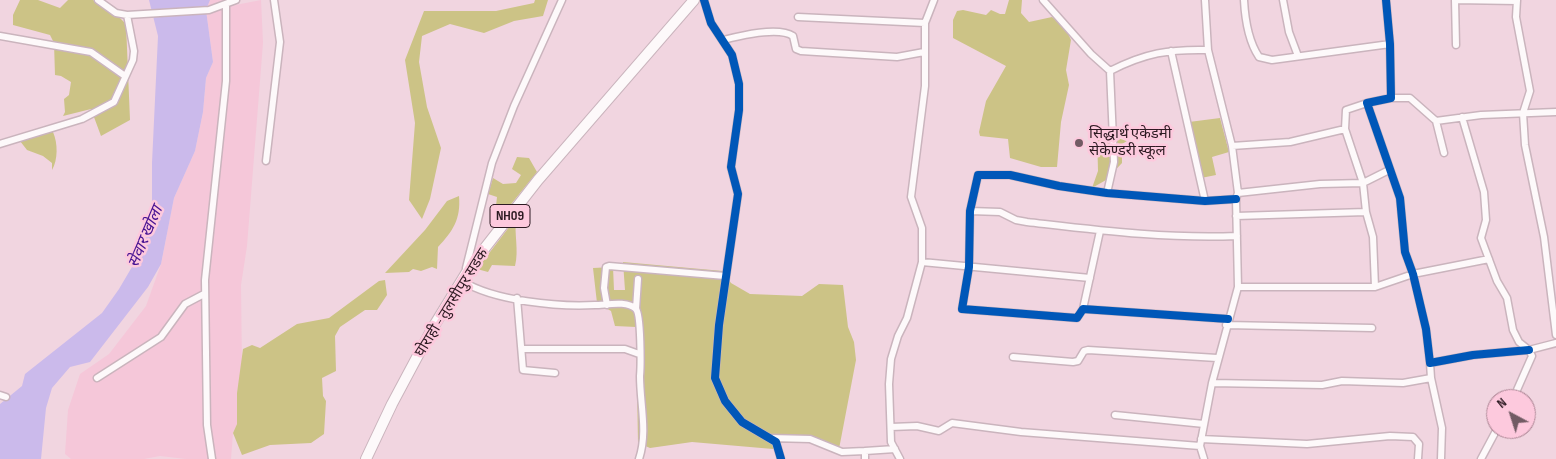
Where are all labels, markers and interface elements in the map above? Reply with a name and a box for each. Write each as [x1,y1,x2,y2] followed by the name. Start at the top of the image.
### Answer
[1089,125,1172,160] place label: सिद्धार्थ एकेडमी सेकेण्डरी स्कूल
[1073,137,1085,149] marker: सिद्धार्थ एकेडमी सेकेण्डरी स्कूल
[124,203,168,271] water label: सेवार खोला
[490,205,530,228] road number: NH09
[411,245,493,361] street label: घोराही - तुलसीपुर सडक
[1486,389,1536,439] north arrow
[1493,394,1510,412] text: N

